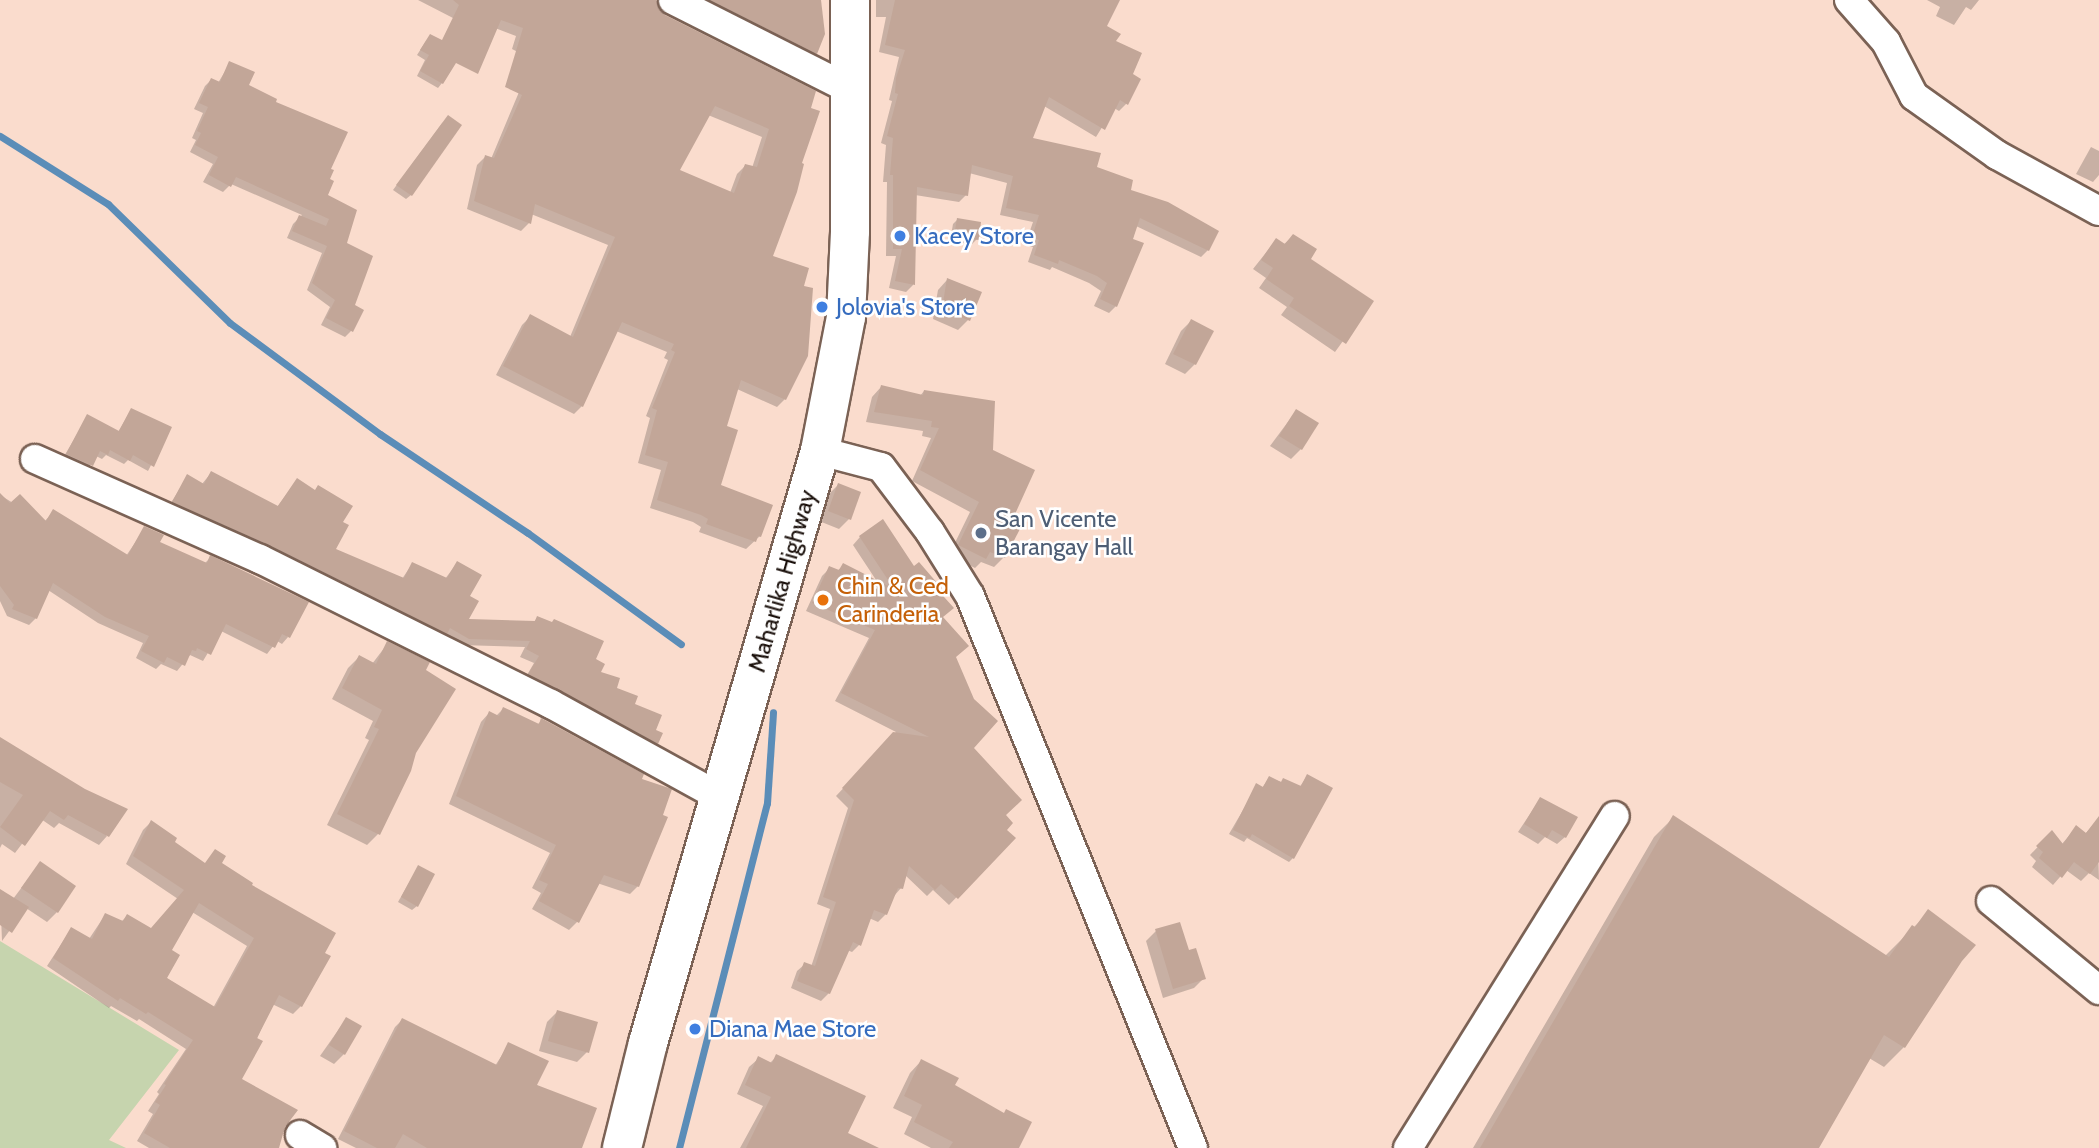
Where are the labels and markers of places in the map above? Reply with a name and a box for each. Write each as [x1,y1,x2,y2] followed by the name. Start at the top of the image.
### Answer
[914,222,1034,250] place label: Kacey Store
[892,228,908,244] marker: Kacey Store
[836,293,975,321] place label: Jolovia's Store
[814,299,830,315] marker: Jolovia's Store
[995,505,1133,561] place label: San Vicente Barangay Hall
[973,525,989,541] marker: San Vicente Barangay Hall
[837,572,949,628] place label: Chin & Ced Carinderia
[815,592,831,608] marker: Chin & Ced Carinderia
[709,1015,876,1043] place label: Diana Mae Store
[687,1021,703,1037] marker: Diana Mae Store

